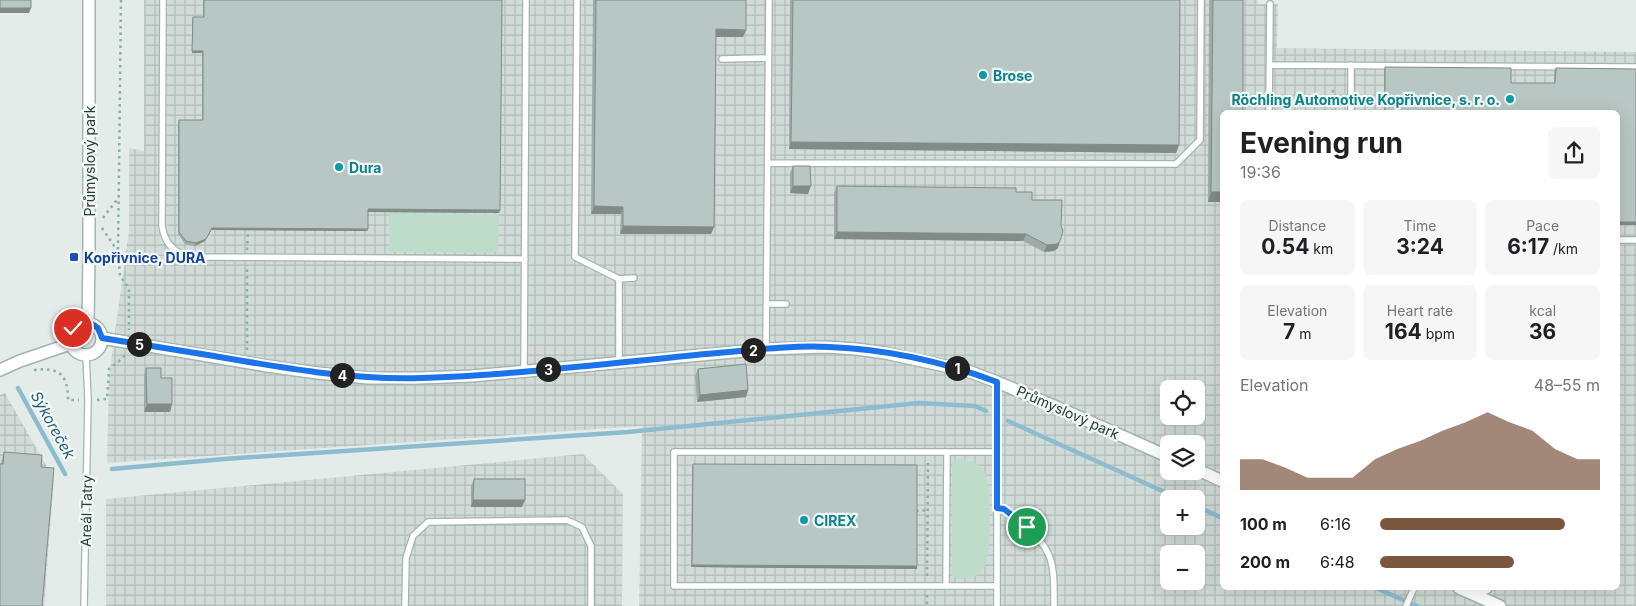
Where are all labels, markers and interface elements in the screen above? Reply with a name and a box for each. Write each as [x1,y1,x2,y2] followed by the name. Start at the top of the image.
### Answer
[993,67,1032,84] place label: Brose
[977,69,989,81] marker: Brose
[1232,91,1500,108] place label: Röchling Automotive Kopřivnice, s. r. o.
[1504,93,1516,105] marker: Röchling Automotive Kopřivnice, s. r. o.
[81,105,98,216] street label: Průmyslový park
[1240,126,1403,160] text: Evening run
[1548,127,1600,179] button: share
[349,159,381,176] place label: Dura
[333,161,345,173] marker: Dura
[1240,162,1281,182] text: 19:36
[1268,217,1326,234] text: Distance
[1404,217,1436,234] text: Time
[1526,217,1559,234] text: Pace
[1261,234,1309,259] text: 0.54
[1396,234,1444,259] text: 3:24
[1507,234,1549,259] text: 6:17
[1309,240,1333,257] text: km
[1549,240,1578,257] text: /km
[84,249,206,266] place label: Kopřivnice, DURA
[68,251,80,263] marker: Kopřivnice, DURA
[1267,302,1327,319] text: Elevation
[1387,302,1453,319] text: Heart rate
[1529,302,1556,319] text: kcal
[52,307,94,349] pin
[59,314,87,342] icon: check
[1283,319,1295,344] text: 7
[1385,319,1422,344] text: 164
[1529,319,1556,344] text: 36
[1295,325,1312,342] text: m
[1422,325,1455,342] text: bpm
[126,332,152,356] pin: 5
[135,336,144,353] text: 5
[740,338,766,362] pin: 2
[749,342,758,359] text: 2
[536,356,560,382] pin: 3
[944,356,970,380] pin: 1
[954,360,961,377] text: 1
[544,361,553,378] text: 3
[330,362,354,388] pin: 4
[338,367,347,384] text: 4
[1240,375,1309,395] text: Elevation
[1534,375,1600,395] text: 48–55 m
[1160,380,1205,590] map controls
[1160,380,1205,425] button: locate
[1014,382,1122,442] street label: Průmyslový park
[27,388,80,463] water label: Sýkoreček
[1160,435,1205,480] button: layers
[77,475,95,547] street label: Areál Tatry
[1160,490,1205,535] button: +
[1006,506,1048,548] pin
[814,512,856,529] place label: CIREX
[1013,513,1041,541] icon: arrive
[798,514,810,526] marker: CIREX
[1240,514,1287,534] text: 100 m
[1320,514,1351,534] text: 6:16
[1160,545,1205,590] button: −
[1240,552,1290,572] text: 200 m
[1320,552,1355,572] text: 6:48

